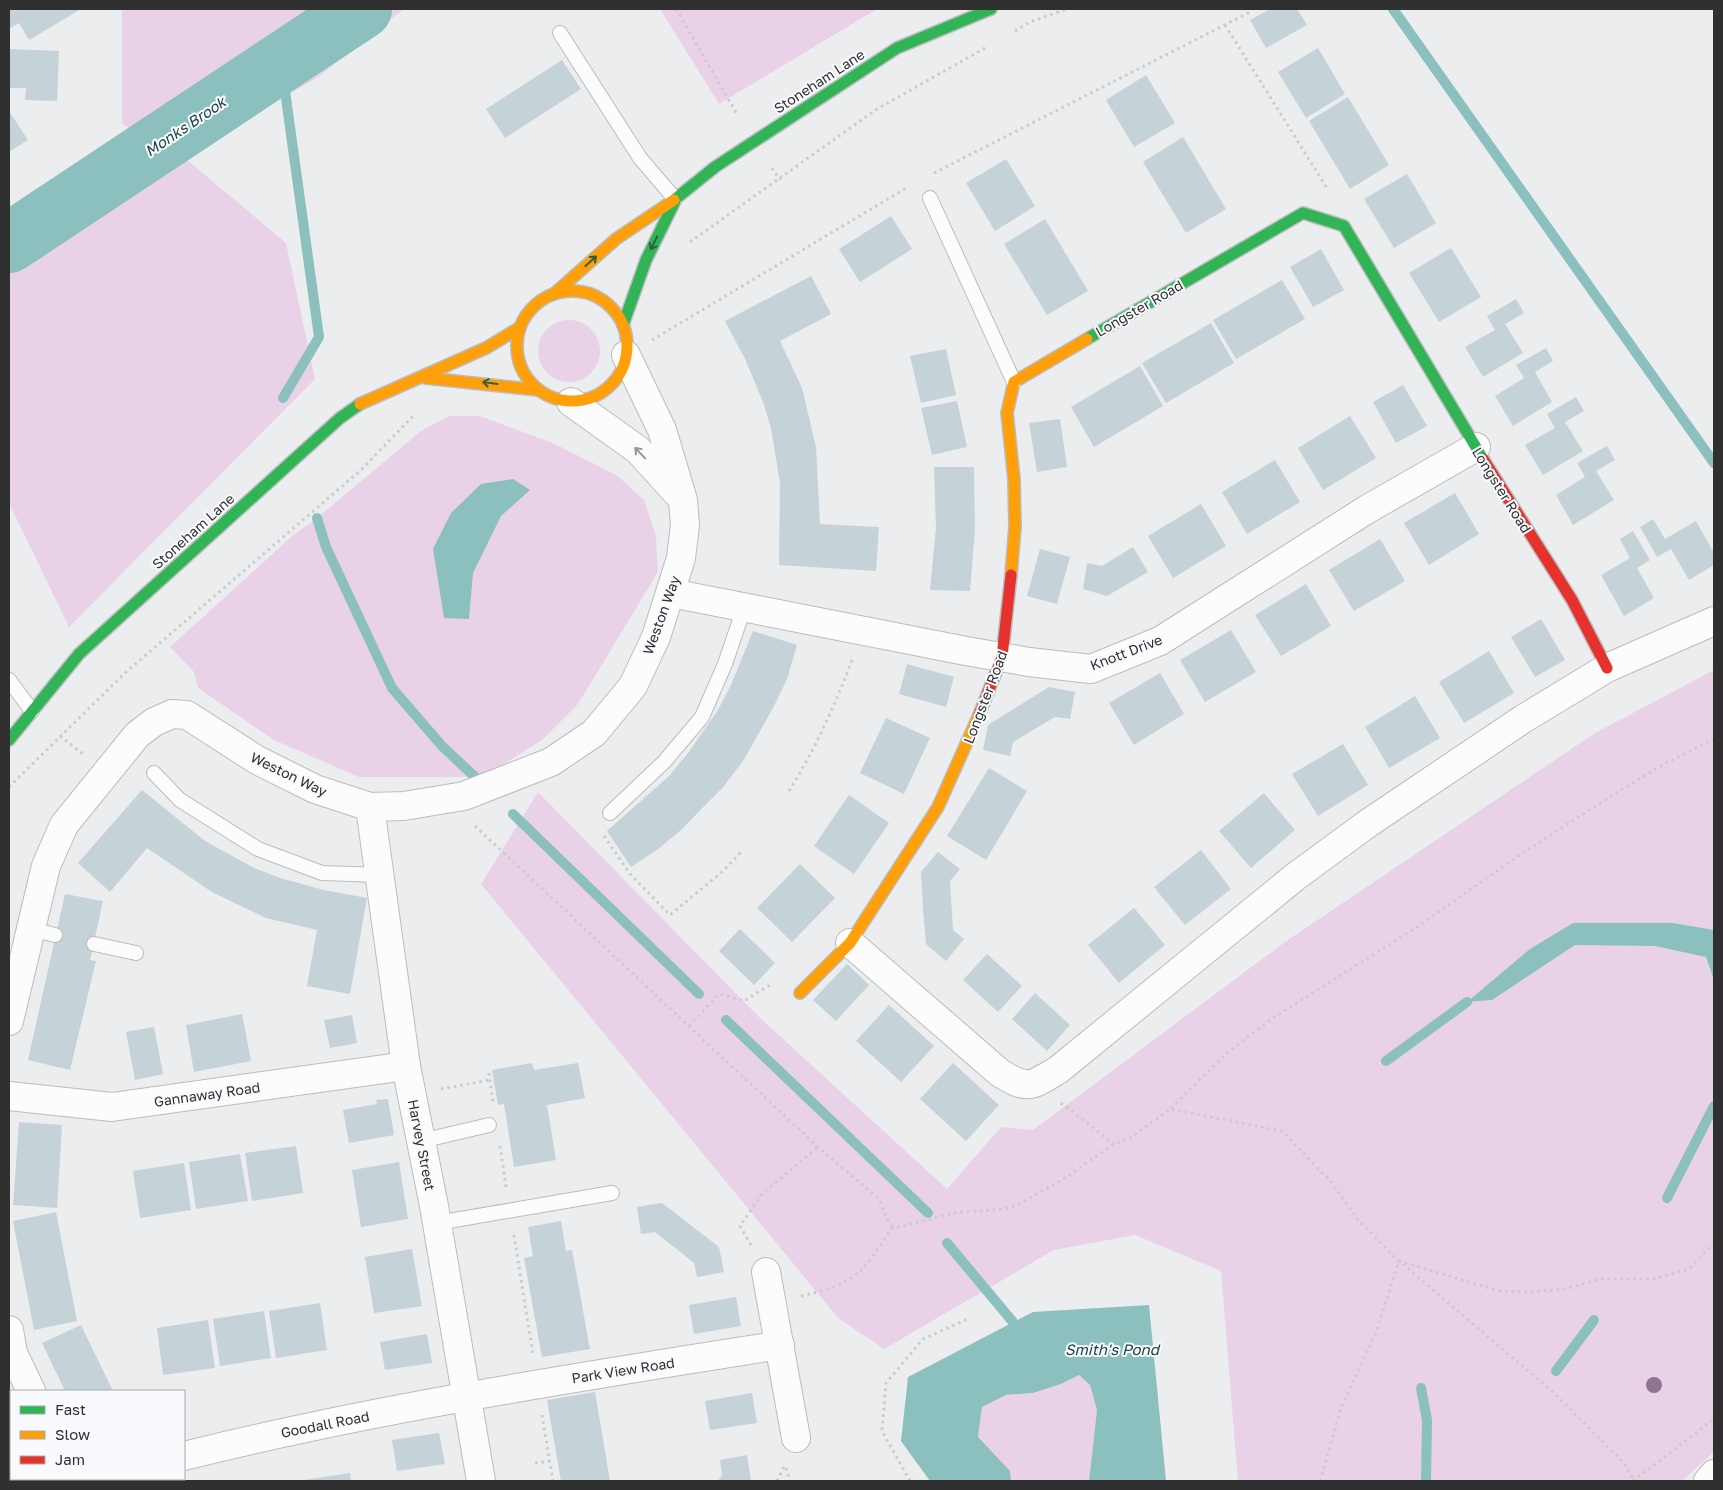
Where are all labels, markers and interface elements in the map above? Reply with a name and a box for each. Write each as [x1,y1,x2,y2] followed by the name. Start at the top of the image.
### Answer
[771,45,867,117] street label: Stoneham Lane
[141,92,230,160] water label: Monks Brook
[649,235,658,250] one-way arrow
[584,256,597,267] one-way arrow
[1092,276,1186,340] street label: Longster Road
[482,378,498,388] one-way arrow
[1469,444,1535,536] street label: Longster Road
[634,447,646,459] one-way arrow
[148,490,238,572] street label: Stoneham Lane
[639,573,683,657] street label: Weston Way
[1088,630,1164,674] street label: Knott Drive
[960,648,1010,746] street label: Longster Road
[248,748,330,800] street label: Weston Way
[153,1078,261,1110] street label: Gannaway Road
[405,1098,439,1192] street label: Harvey Street
[1065,1340,1161,1358] water label: Smith's Pond
[570,1353,676,1387] street label: Park View Road
[10,1390,185,1480] legend
[55,1400,86,1418] text: Fast
[279,1407,371,1441] street label: Goodall Road
[55,1425,90,1443] text: Slow
[55,1450,85,1468] text: Jam

